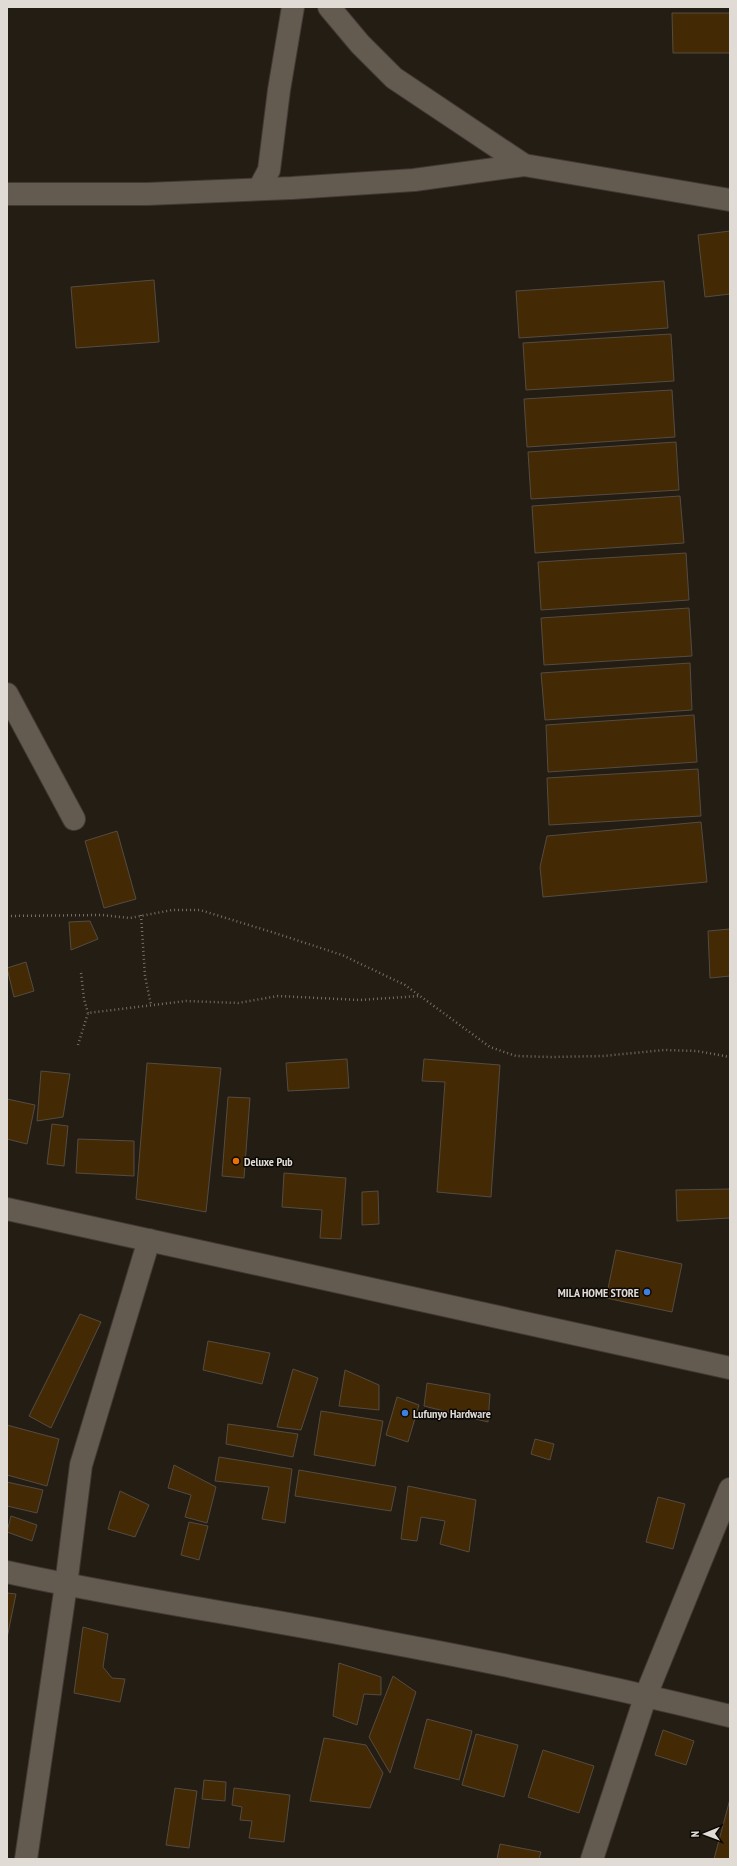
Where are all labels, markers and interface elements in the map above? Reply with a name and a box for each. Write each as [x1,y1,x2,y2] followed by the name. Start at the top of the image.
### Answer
[244,1154,293,1169] place label: Deluxe Pub
[231,1156,241,1166] marker: Deluxe Pub
[558,1285,639,1300] place label: MILA HOME STORE
[642,1287,652,1297] marker: MILA HOME STORE
[413,1406,491,1421] place label: Lufunyo Hardware
[400,1408,410,1418] marker: Lufunyo Hardware
[685,1814,725,1854] north arrow
[688,1831,702,1837] text: N

